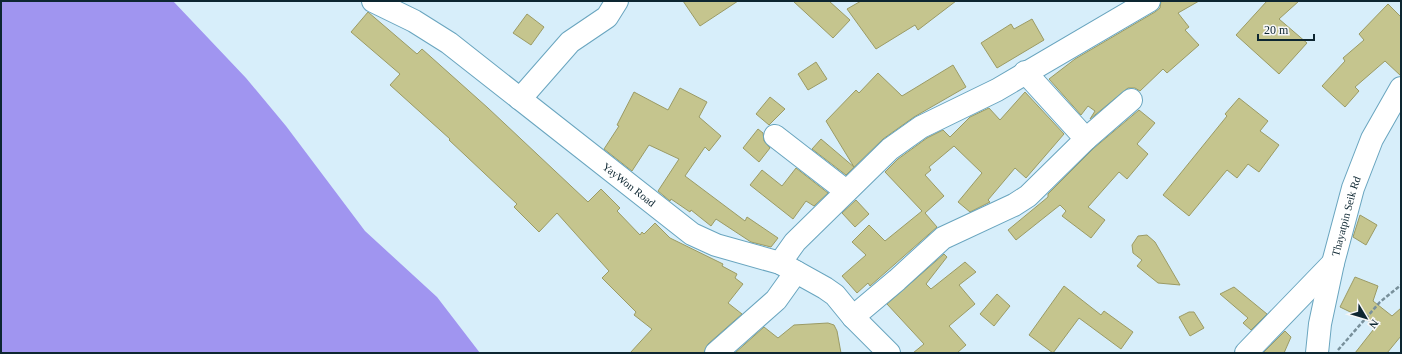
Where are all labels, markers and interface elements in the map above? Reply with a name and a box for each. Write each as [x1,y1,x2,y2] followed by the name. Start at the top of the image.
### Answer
[1258,16,1314,42] scale bar
[1264,23,1289,37] text: 20 m
[600,160,658,209] street label: YayWon Road
[1329,174,1363,258] street label: Thayatpin Seik Rd
[1346,298,1386,338] north arrow
[1367,317,1381,331] text: N

